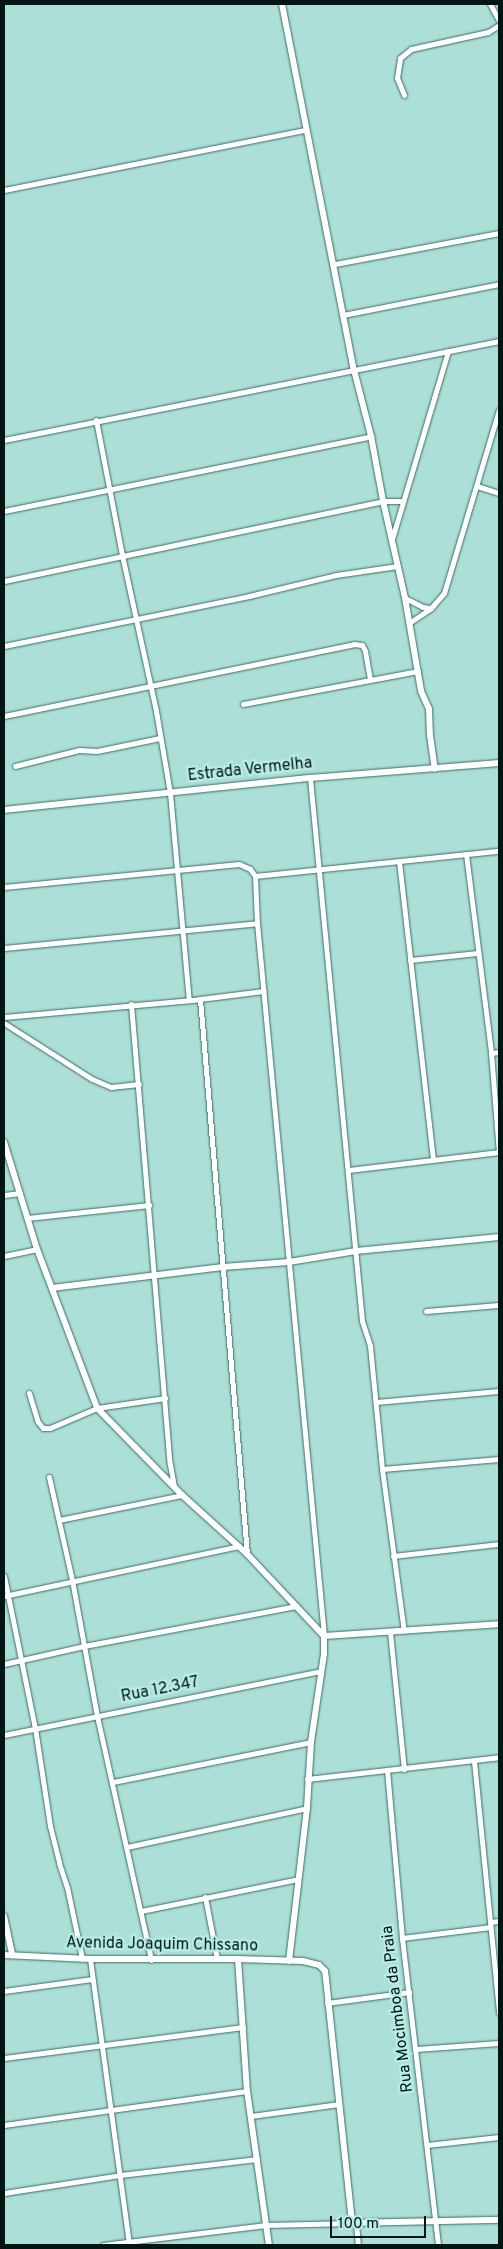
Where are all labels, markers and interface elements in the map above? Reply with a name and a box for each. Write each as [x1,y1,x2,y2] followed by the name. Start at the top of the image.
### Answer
[186,754,314,786] street label: Estrada Vermelha
[119,1673,201,1707] street label: Rua 12.347
[378,1924,418,2094] street label: Rua Mocimboa da Praia
[66,1934,258,1956] street label: Avenida Joaquim Chissano
[333,2206,429,2238] scale bar
[338,2215,379,2234] text: 100 m

